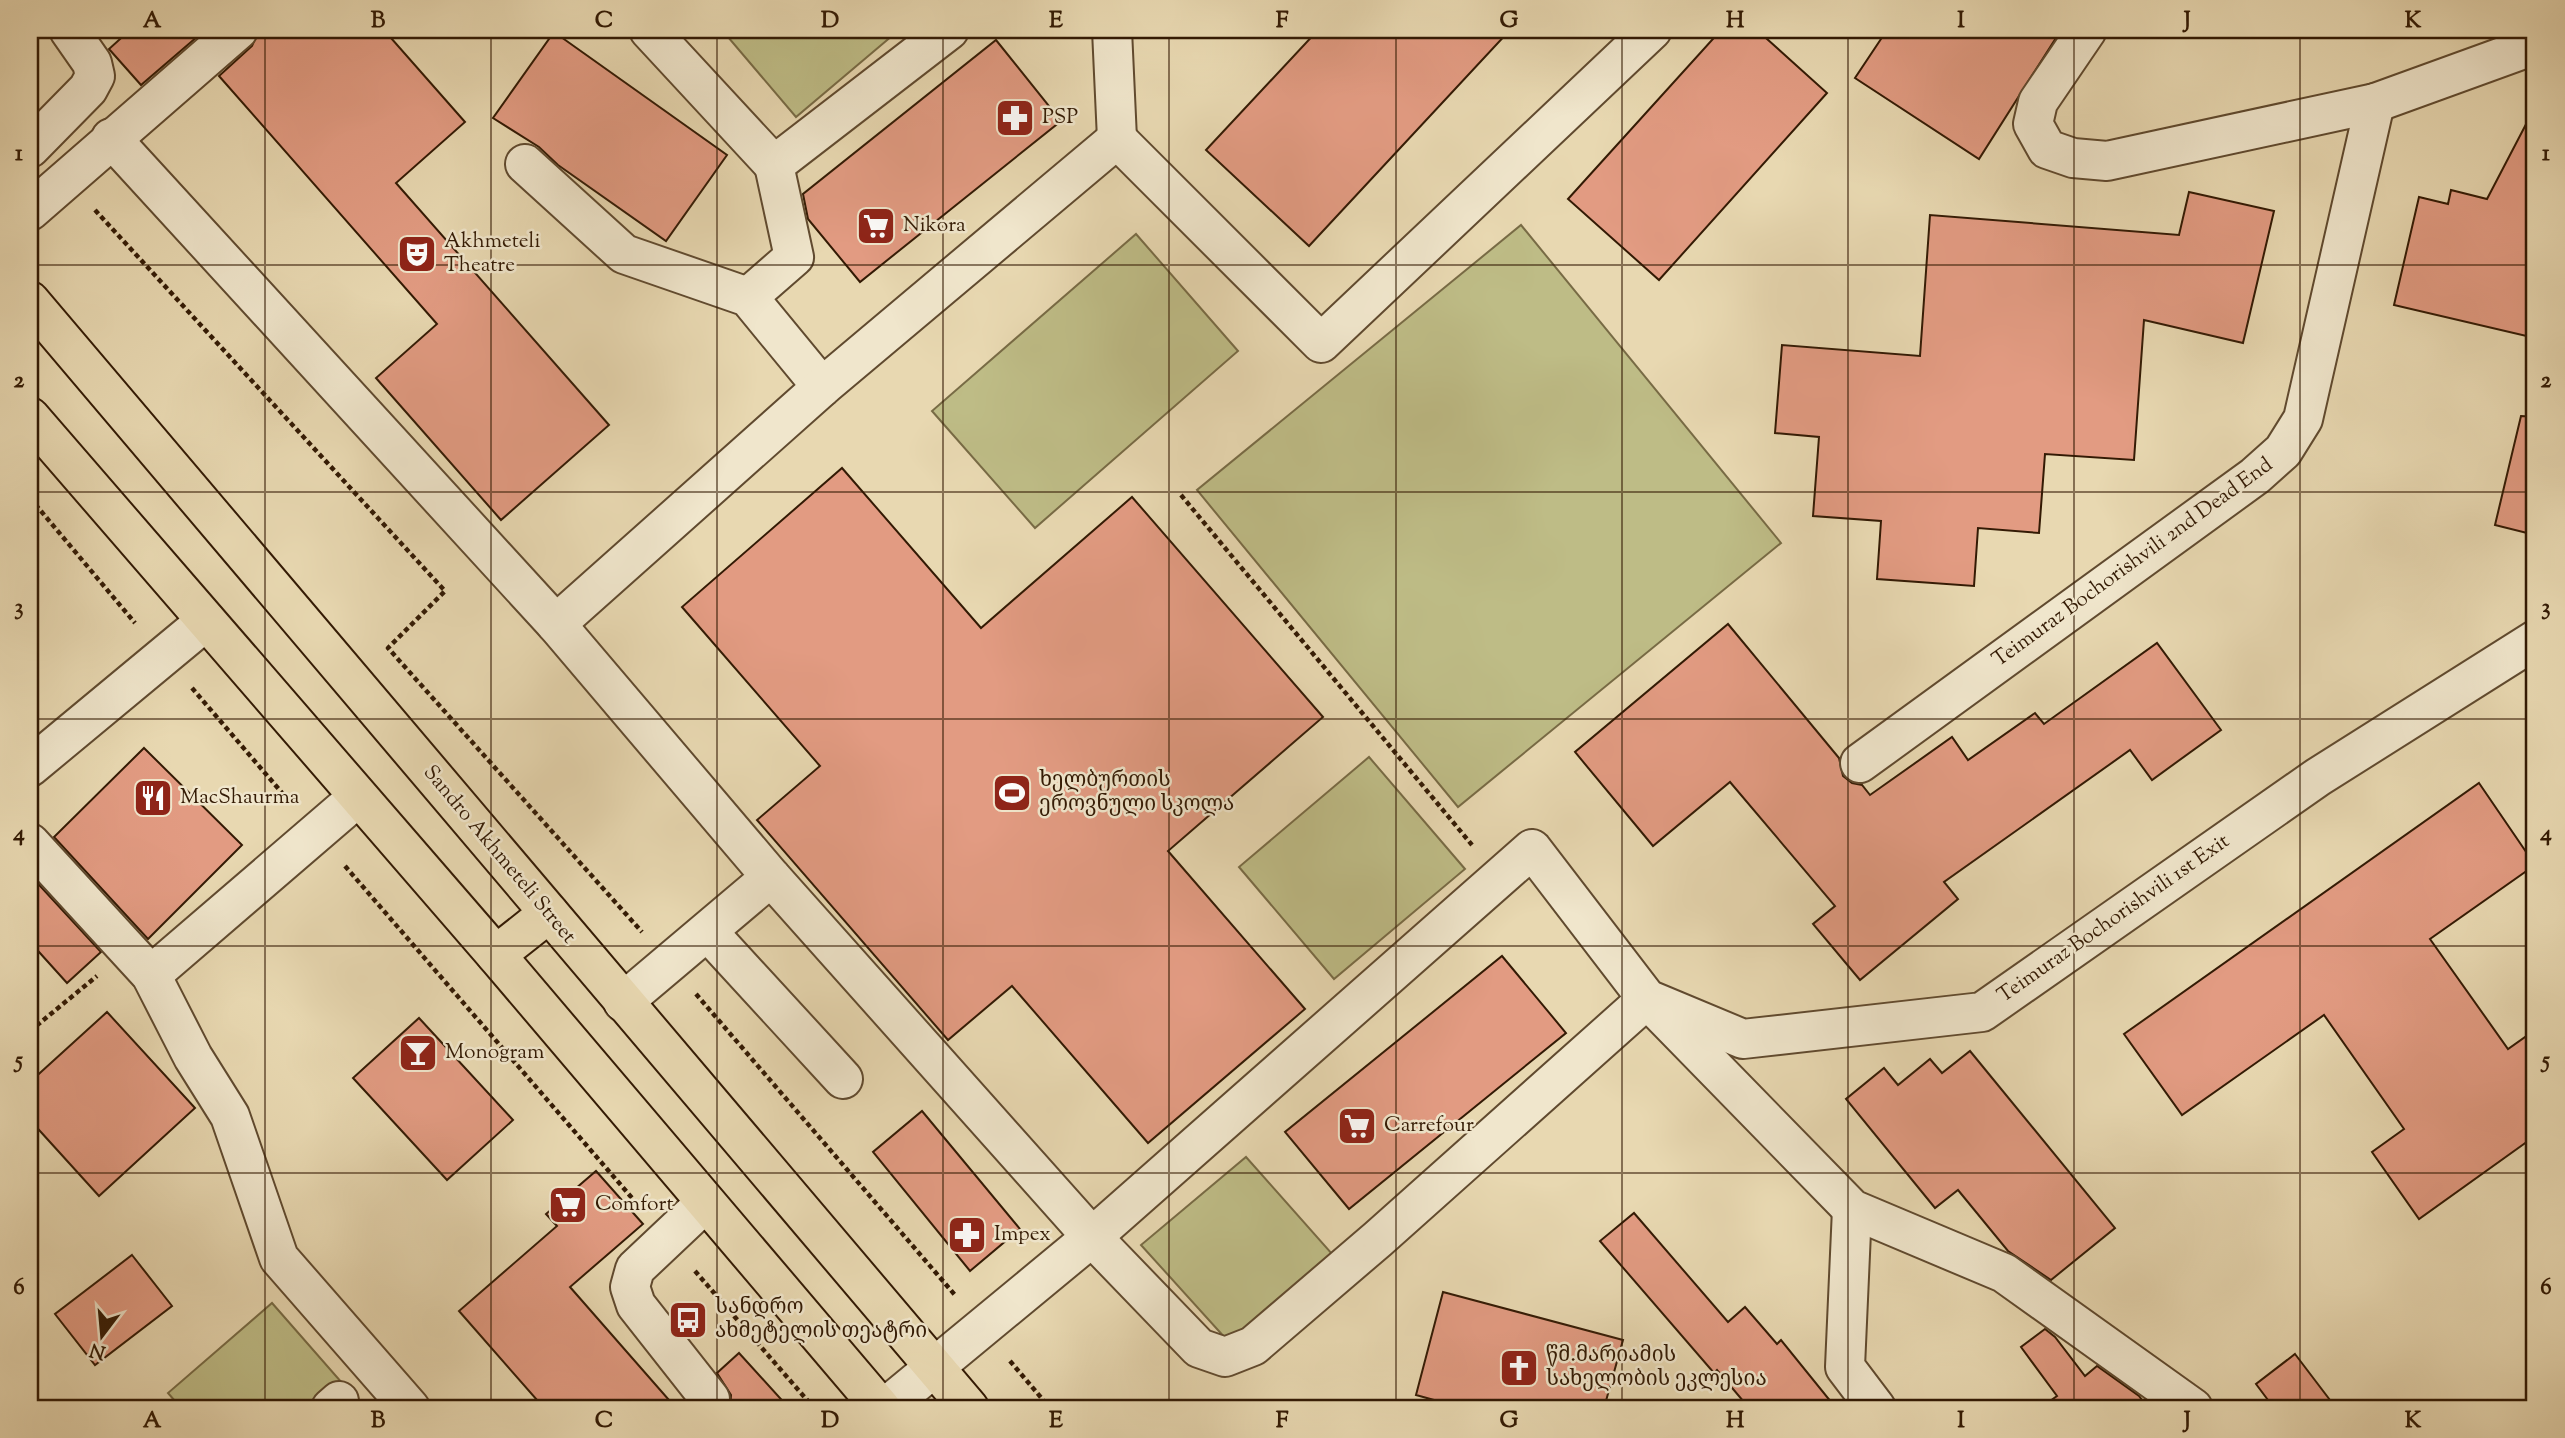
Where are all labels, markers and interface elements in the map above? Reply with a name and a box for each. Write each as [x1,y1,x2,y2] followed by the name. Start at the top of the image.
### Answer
[143,5,162,38] text: A
[371,5,386,38] text: B
[595,5,613,38] text: C
[821,5,839,38] text: D
[1049,5,1063,38] text: E
[1276,5,1289,38] text: F
[1500,5,1519,38] text: G
[1726,5,1745,38] text: H
[1957,5,1965,38] text: I
[2182,5,2191,38] text: J
[2405,5,2422,38] text: K
[994,97,1036,139] pharmacy icon: PSP
[1042,103,1078,133] place label: PSP
[15,138,23,171] text: 1
[2542,138,2550,171] text: 1
[855,205,897,247] supermarket icon: Nikora
[903,211,966,241] place label: Nikora
[444,227,540,281] place label: Akhmeteli Theatre
[396,233,438,275] theatre icon: Akhmeteli Theatre
[14,365,25,398] text: 2
[2541,365,2552,398] text: 2
[1987,451,2280,675] street label: Teimuraz Bochorishvili 2nd Dead End
[14,592,24,625] text: 3
[2541,592,2551,625] text: 3
[415,759,583,951] street label: Sandro Akhmeteli Street
[1039,766,1234,820] place label: ხელბურთის ეროვნული სკოლა
[991,772,1033,814] sports icon: ხელბურთის ეროვნული სკოლა
[132,777,174,819] restaurant icon: MacShaurma
[180,783,300,813] place label: MacShaurma
[12,818,25,851] text: 4
[2539,818,2552,851] text: 4
[1992,827,2236,1011] street label: Teimuraz Bochorishvili 1st Exit
[397,1032,439,1074] bar icon: Monogram
[445,1038,544,1068] place label: Monogram
[13,1045,23,1078] text: 5
[2540,1045,2550,1078] text: 5
[1336,1105,1378,1147] supermarket icon: Carrefour
[1384,1111,1474,1141] place label: Carrefour
[547,1184,589,1226] supermarket icon: Comfort
[595,1190,674,1220] place label: Comfort
[946,1214,988,1256] pharmacy icon: Impex
[994,1220,1051,1250] place label: Impex
[13,1272,25,1305] text: 6
[2540,1272,2552,1305] text: 6
[715,1293,927,1347] place label: სანდრო ახმეტელის თეატრი
[667,1299,709,1341] bus stop icon: სანდრო ახმეტელის თეატრი
[66,1302,136,1372] north arrow
[87,1335,109,1365] text: N
[1546,1341,1767,1395] place label: წმ.მარიამის სახელობის ეკლესია
[1498,1347,1540,1389] church icon: წმ.მარიამის სახელობის ეკლესია
[143,1405,162,1438] text: A
[371,1405,386,1438] text: B
[595,1405,613,1438] text: C
[821,1405,839,1438] text: D
[1049,1405,1063,1438] text: E
[1276,1405,1289,1438] text: F
[1500,1405,1519,1438] text: G
[1726,1405,1745,1438] text: H
[1957,1405,1965,1438] text: I
[2182,1405,2191,1438] text: J
[2405,1405,2422,1438] text: K

